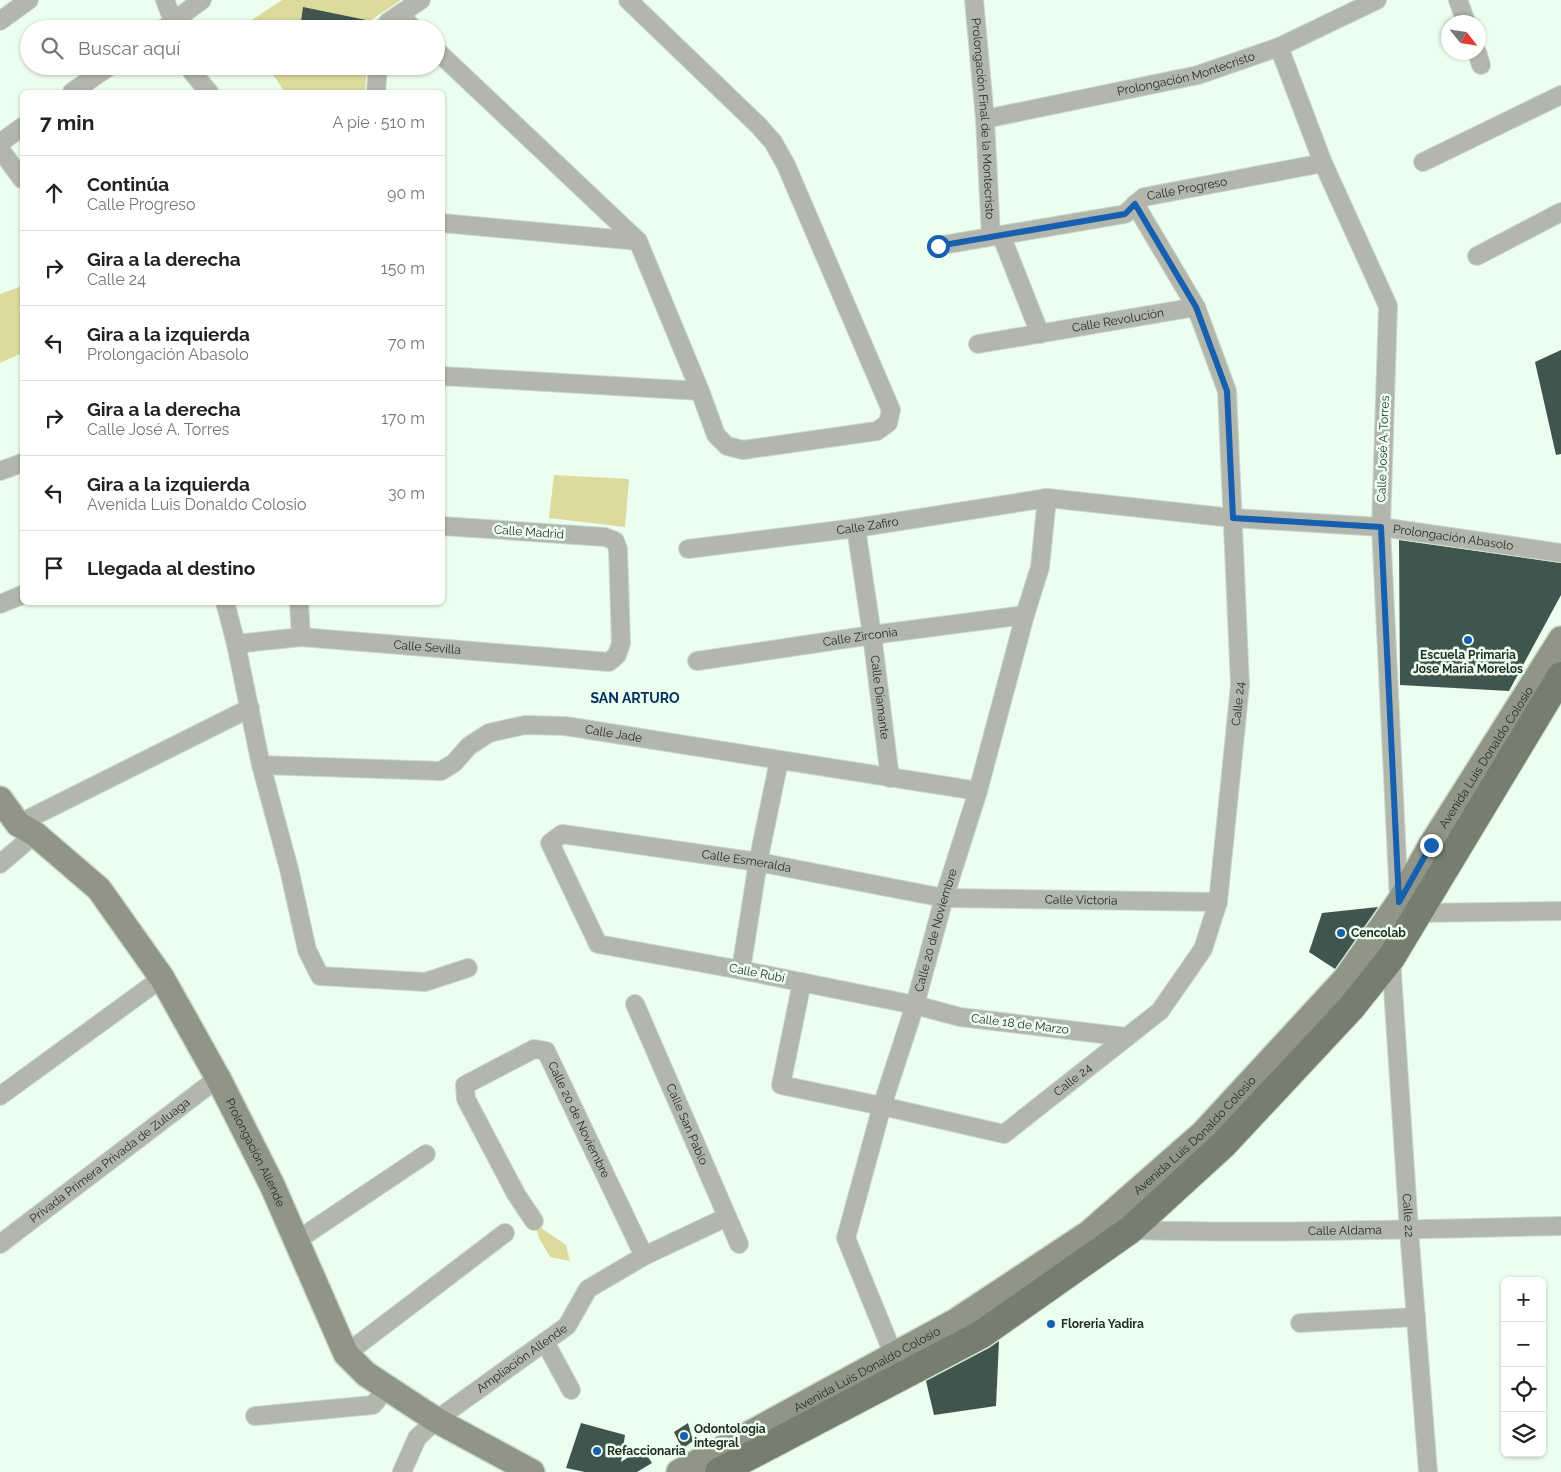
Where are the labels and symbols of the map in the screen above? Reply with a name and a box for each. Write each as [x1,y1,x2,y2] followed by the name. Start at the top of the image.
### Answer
[1441,15,1486,60] north arrow
[969,17,997,220] street label: Prolongación Final de la Montecristo
[1116,49,1257,99] street label: Prolongación Montecristo
[1146,174,1228,203] street label: Calle Progreso
[927,235,950,258] route start
[1071,306,1165,335] street label: Calle Revolución
[1374,395,1392,503] street label: Calle José A. Torres
[836,514,900,537] street label: Calle Zafiro
[1392,522,1514,553] street label: Prolongación Abasolo
[494,523,564,541] street label: Calle Madrid
[822,625,899,649] street label: Calle Zirconia
[1462,634,1474,646] marker: Escuela Primaria Jose Maria Morelos
[393,638,462,657] street label: Calle Sevilla
[1413,648,1523,676] place label: Escuela Primaria Jose Maria Morelos
[868,654,892,740] street label: Calle Diamante
[1229,681,1247,727] street label: Calle 24
[1436,684,1536,831] street label: Avenida Luis Donaldo Colosio
[591,690,680,706] district label: SAN ARTURO
[584,722,643,745] street label: Calle Jade
[1420,834,1443,857] route end
[701,847,793,875] street label: Calle Esmeralda
[912,867,960,993] street label: Calle 20 de Noviembre
[1045,892,1118,908] street label: Calle Victoria
[1351,926,1406,940] place label: Cencolab
[1335,927,1347,939] marker: Cencolab
[728,961,786,985] street label: Calle Rubí
[970,1011,1070,1037] street label: Calle 18 de Marzo
[545,1059,613,1180] street label: Calle 20 de Noviembre
[1051,1060,1095,1099] street label: Calle 24
[1131,1073,1259,1198] street label: Avenida Luis Donaldo Colosio
[663,1081,711,1167] street label: Calle San Pablo
[27,1095,193,1226] street label: Privada Primera Privada de Zuluaga
[222,1096,288,1209] street label: Prolongación Allende
[1400,1193,1417,1238] street label: Calle 22
[1308,1223,1382,1238] street label: Calle Aldama
[1061,1317,1144,1331] place label: Floreria Yadira
[1045,1318,1057,1330] marker: Floreria Yadira
[474,1321,570,1396] street label: Ampliación Allende
[791,1324,943,1415] street label: Avenida Luis Donaldo Colosio
[694,1422,766,1450] place label: Odontologia integral
[678,1430,690,1442] marker: Odontologia integral
[607,1444,686,1458] place label: Refaccionaria
[591,1445,603,1457] marker: Refaccionaria

